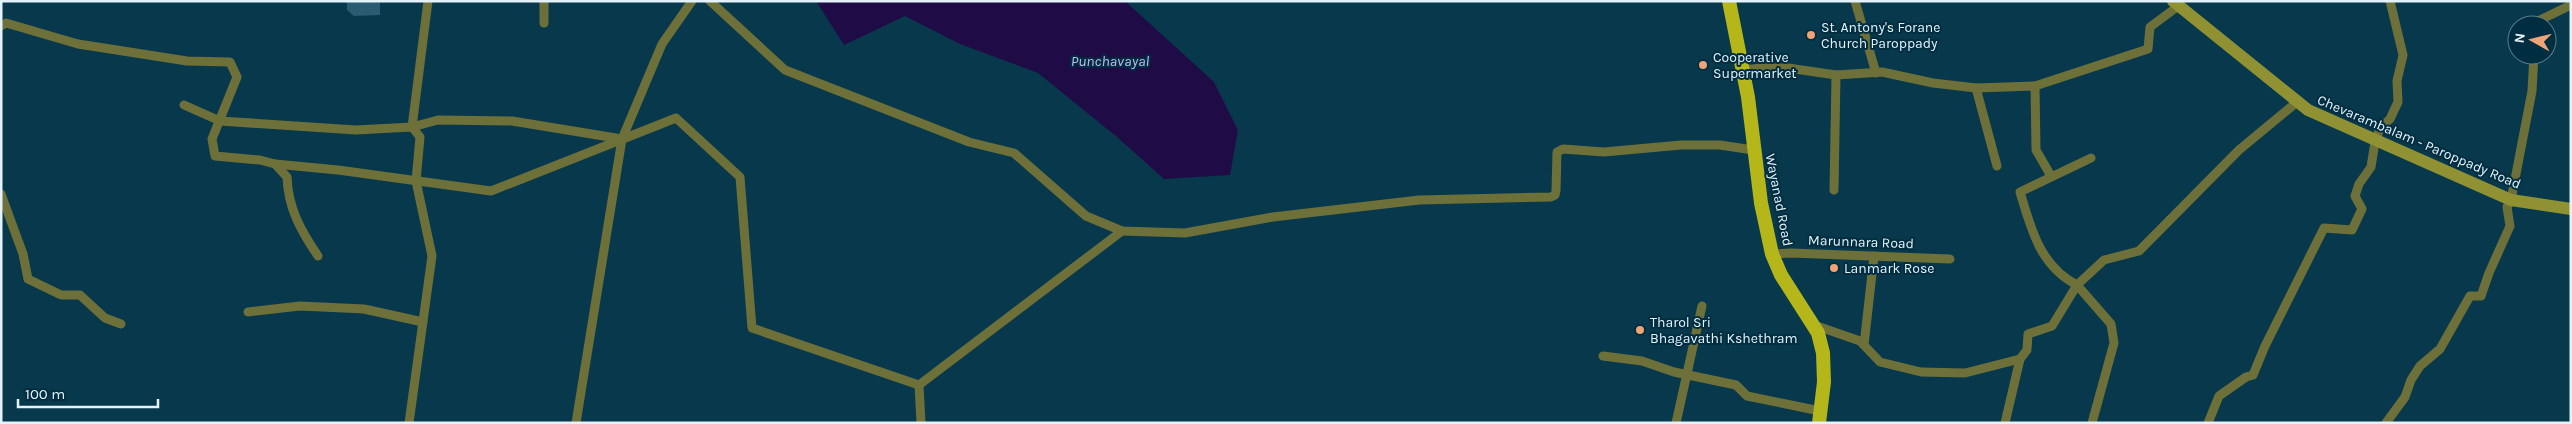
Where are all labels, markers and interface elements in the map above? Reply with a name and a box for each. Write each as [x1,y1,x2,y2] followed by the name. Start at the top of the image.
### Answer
[2507,15,2557,65] north arrow
[1821,19,1941,52] place label: St. Antony's Forane Church Paroppady
[1805,29,1817,41] marker: St. Antony's Forane Church Paroppady
[2511,32,2529,44] text: N
[1713,49,1797,82] place label: Cooperative Supermarket
[1071,52,1150,70] water label: Punchavayal
[1697,59,1709,71] marker: Cooperative Supermarket
[2315,91,2523,193] street label: Chevarambalam - Paroppady Road
[1762,152,1796,248] street label: Wayanad Road
[1808,232,1914,252] street label: Marunnara Road
[1844,260,1935,277] place label: Lanmark Rose
[1828,262,1840,274] marker: Lanmark Rose
[1650,314,1798,347] place label: Tharol Sri Bhagavathi Kshethram
[1634,324,1646,336] marker: Tharol Sri Bhagavathi Kshethram
[18,376,158,408] scale bar
[25,385,65,403] text: 100 m

